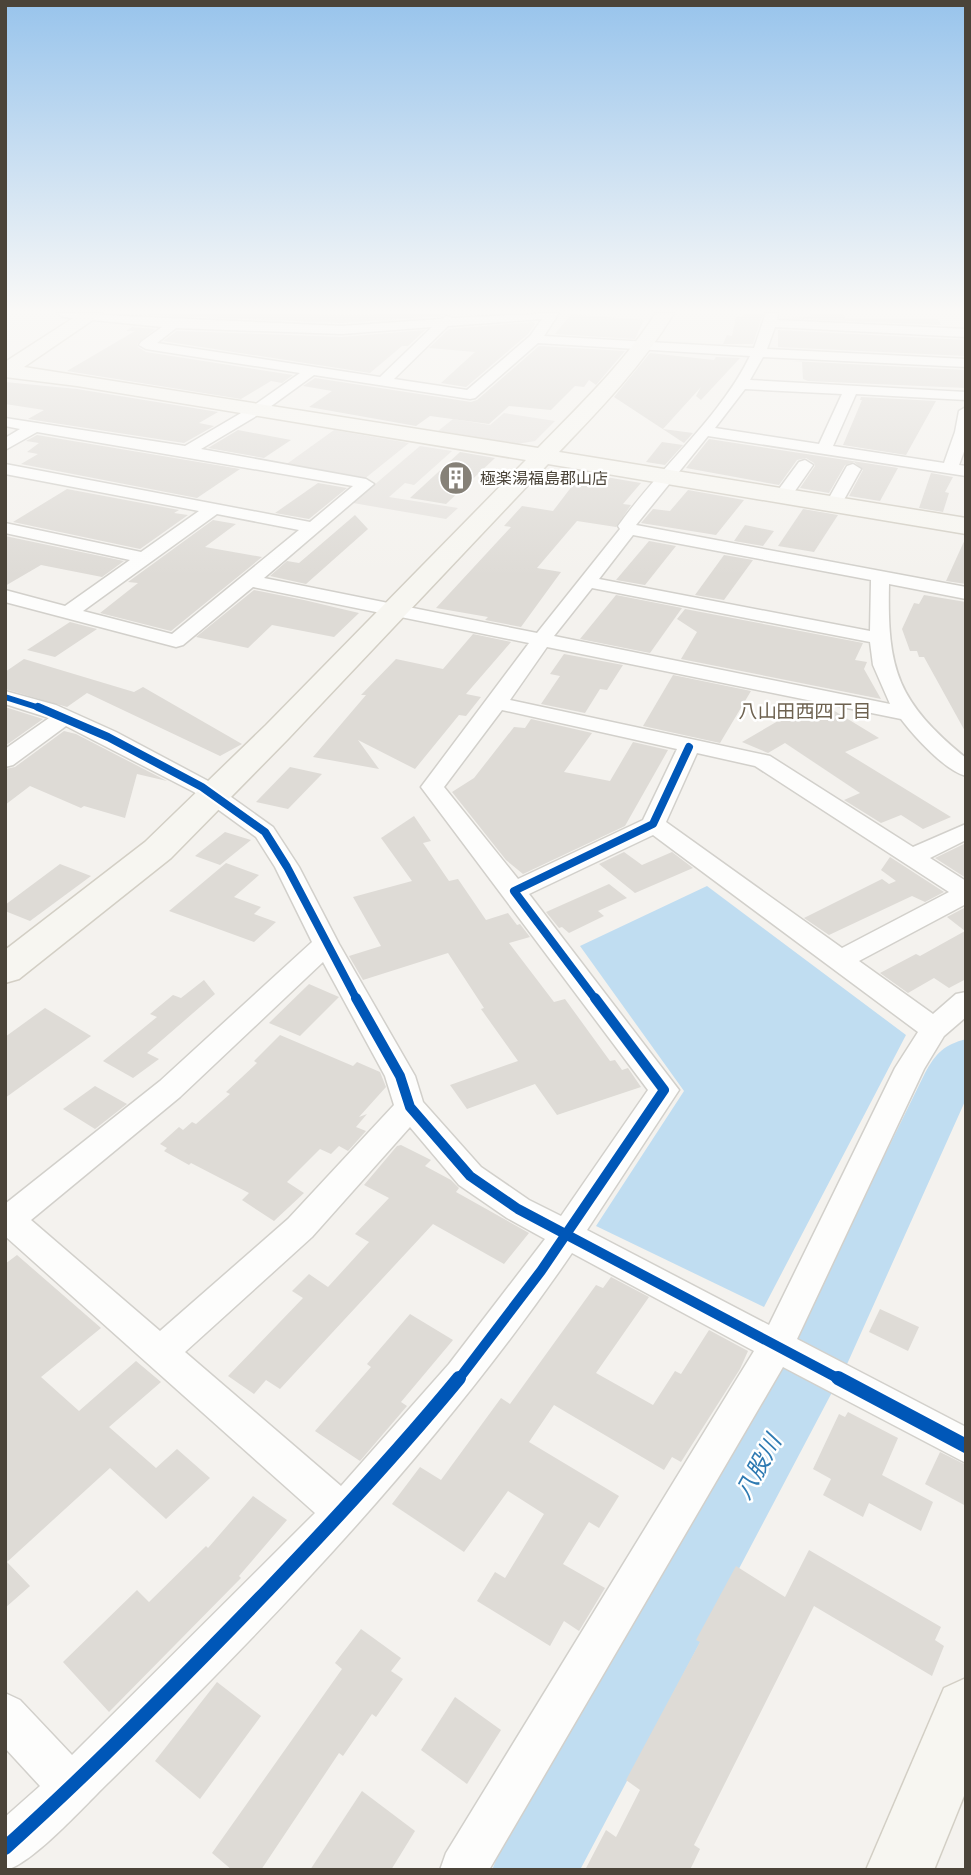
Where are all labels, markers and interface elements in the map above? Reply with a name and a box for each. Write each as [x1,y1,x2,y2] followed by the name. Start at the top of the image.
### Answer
[437,459,475,497] building icon: 極楽湯福島郡山店
[480,469,608,488] place label: 極楽湯福島郡山店
[738,700,872,723] district label: 八山田西四丁目
[730,1428,788,1504] water label: 八股川

